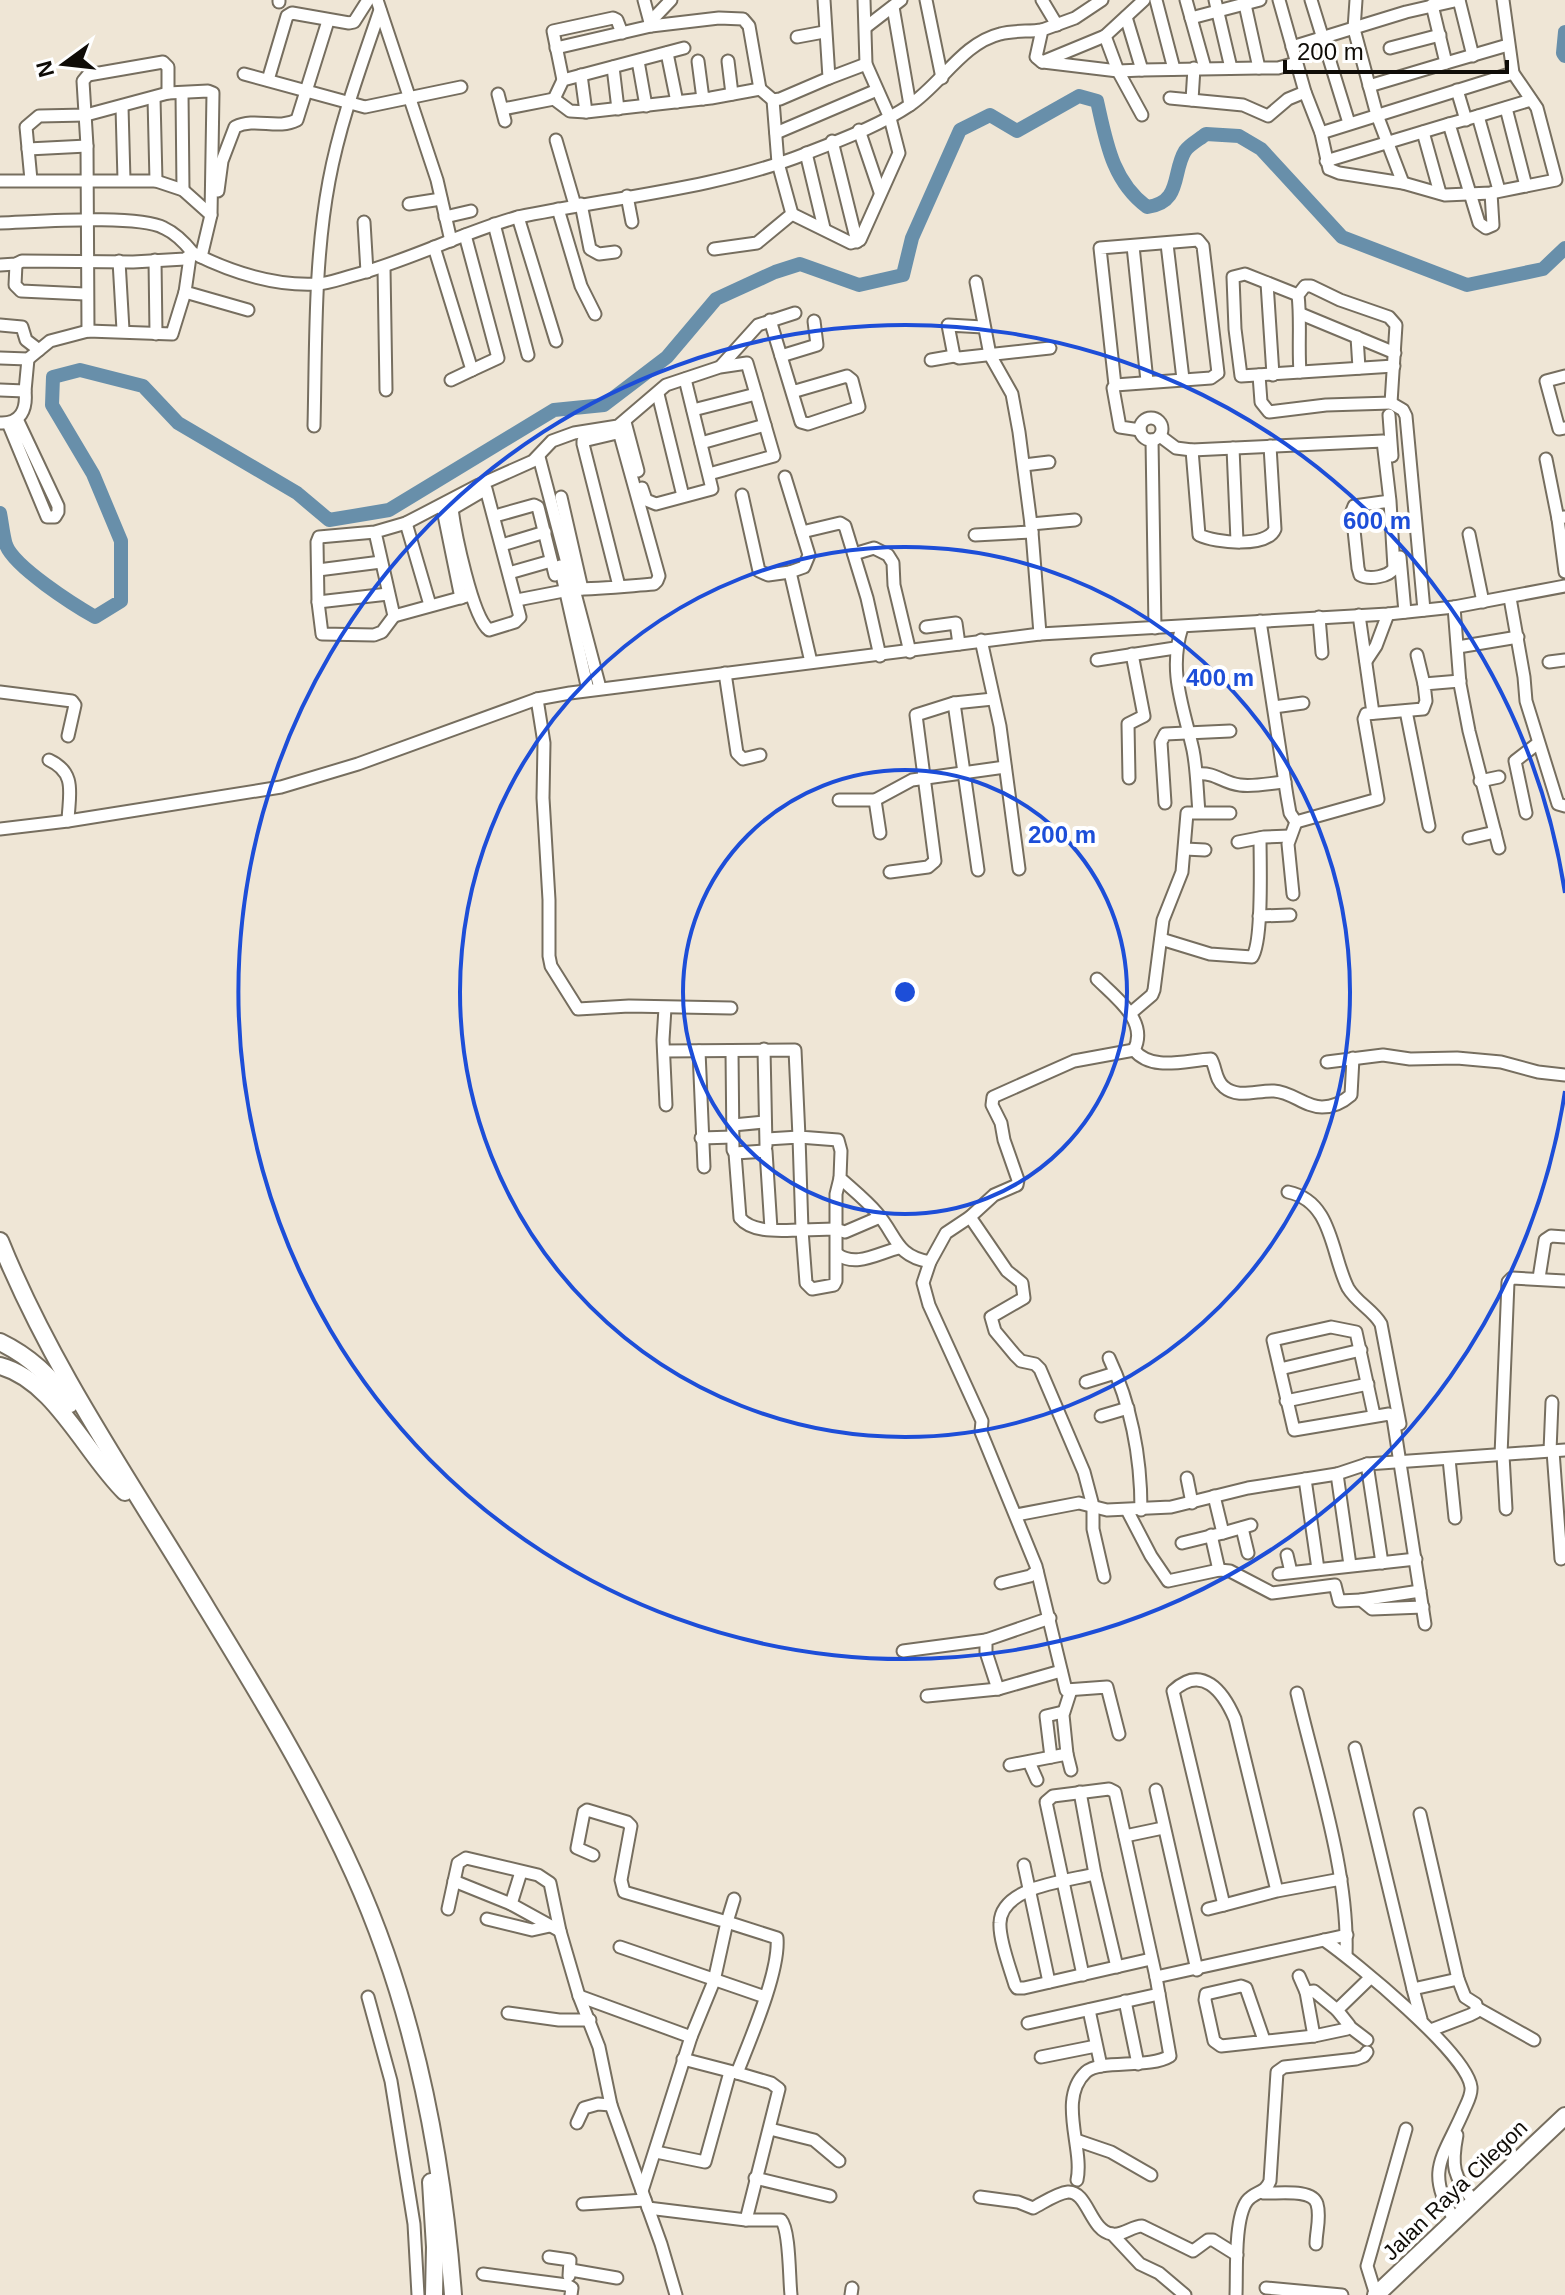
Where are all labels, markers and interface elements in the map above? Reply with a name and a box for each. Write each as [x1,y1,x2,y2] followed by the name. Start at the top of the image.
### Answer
[24,24,104,104] north arrow
[1285,24,1507,74] scale bar
[1297,38,1364,65] text: 200 m
[31,58,59,80] text: N
[1343,507,1411,534] text: 600 m
[1186,664,1254,691] text: 400 m
[1028,821,1096,848] text: 200 m
[891,978,919,1006] centre of rings
[1378,2115,1532,2265] street label: Jalan Raya Cilegon

